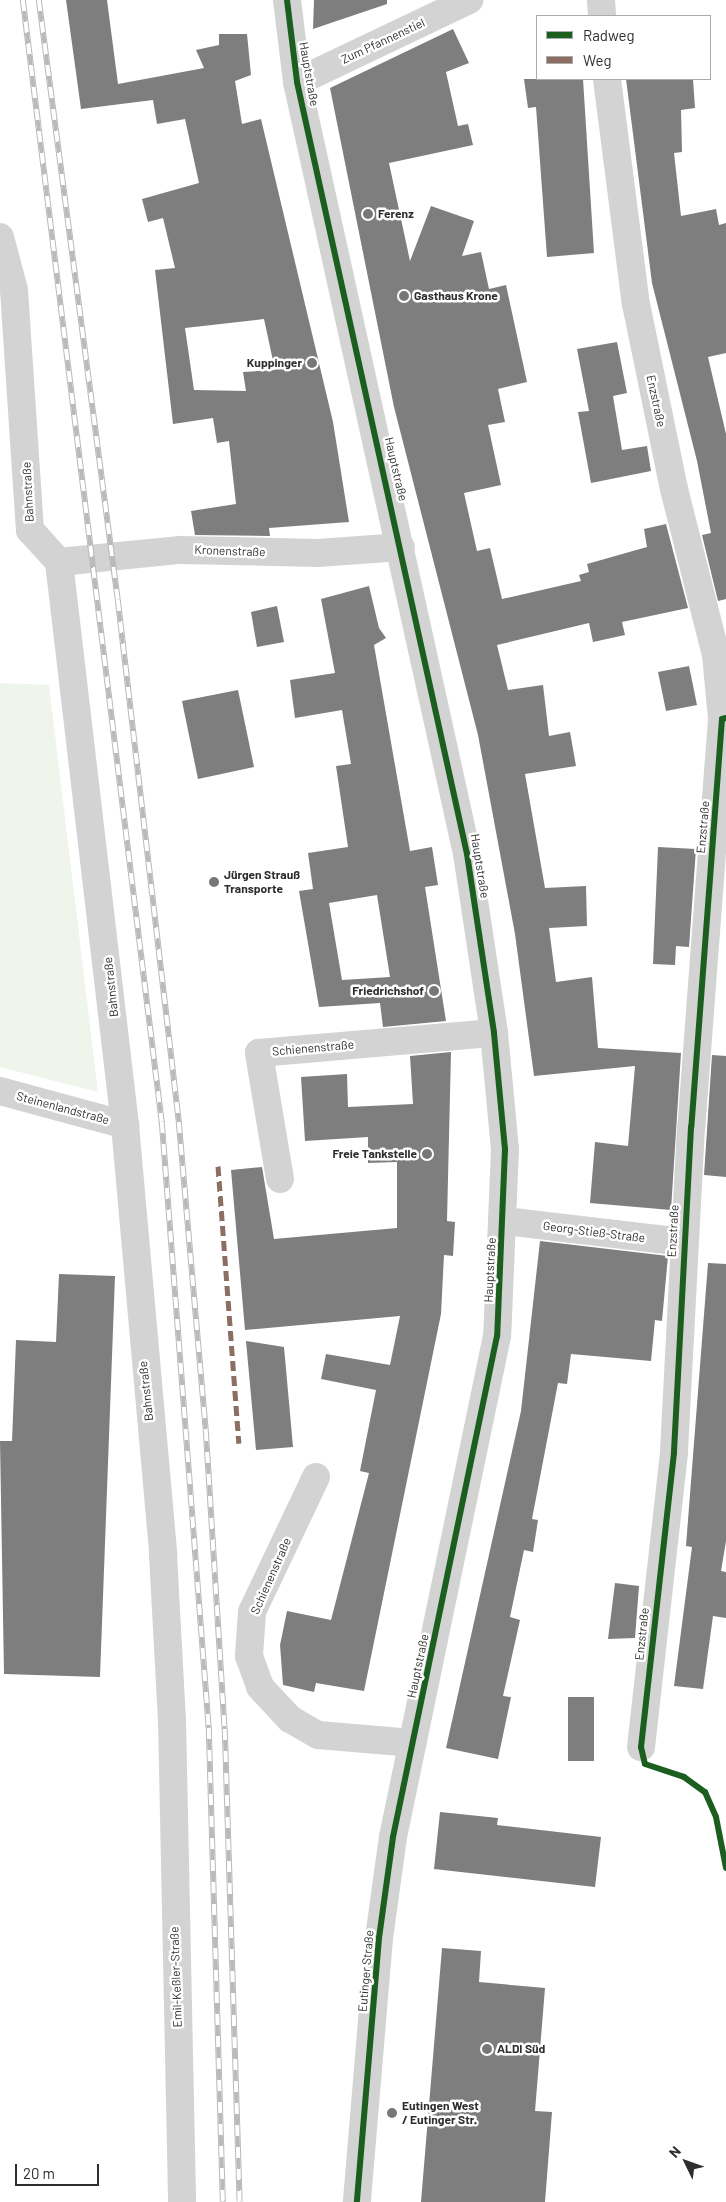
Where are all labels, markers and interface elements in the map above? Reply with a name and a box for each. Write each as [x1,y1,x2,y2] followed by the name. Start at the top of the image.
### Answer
[339,15,427,67] street label: Zum Pfannenstiel
[536,15,711,80] legend
[583,26,635,44] text: Radweg
[296,41,322,107] street label: Hauptstraße
[583,51,611,69] text: Weg
[378,207,414,221] place label: Ferenz
[362,208,374,220] marker: Ferenz
[414,289,498,303] place label: Gasthaus Krone
[398,290,410,302] marker: Gasthaus Krone
[247,356,302,370] place label: Kuppinger
[306,357,318,369] marker: Kuppinger
[643,374,669,428] street label: Enzstraße
[382,436,410,502] street label: Hauptstraße
[19,462,37,522] street label: Bahnstraße
[194,543,266,559] street label: Kronenstraße
[694,800,712,854] street label: Enzstraße
[468,833,492,899] street label: Hauptstraße
[224,868,300,896] place label: Jürgen Strauß Transporte
[208,876,220,888] marker: Jürgen Strauß Transporte
[101,956,121,1018] street label: Bahnstraße
[352,984,424,998] place label: Friedrichshof
[428,985,440,997] marker: Friedrichshof
[271,1037,355,1059] street label: Schienenstraße
[15,1089,111,1127] street label: Steinenlandstraße
[332,1147,417,1161] place label: Freie Tankstelle
[421,1148,433,1160] marker: Freie Tankstelle
[664,1204,682,1258] street label: Enzstraße
[542,1219,646,1245] street label: Georg-Stieß-Straße
[481,1237,499,1303] street label: Hauptstraße
[136,1360,156,1422] street label: Bahnstraße
[248,1536,294,1616] street label: Schienenstraße
[632,1607,652,1661] street label: Enzstraße
[404,1633,432,1699] street label: Hauptstraße
[167,1926,185,2028] street label: Emil-Keßler-Straße
[355,1929,377,2013] street label: Eutinger Straße
[497,2042,545,2056] place label: ALDI Süd
[481,2043,493,2055] marker: ALDI Süd
[402,2099,479,2127] place label: Eutingen West / Eutinger Str.
[386,2107,398,2119] marker: Eutingen West / Eutinger Str.
[661,2137,711,2187] north arrow
[665,2142,684,2161] text: N
[18,2154,101,2186] scale bar
[23,2164,55,2182] text: 20 m

